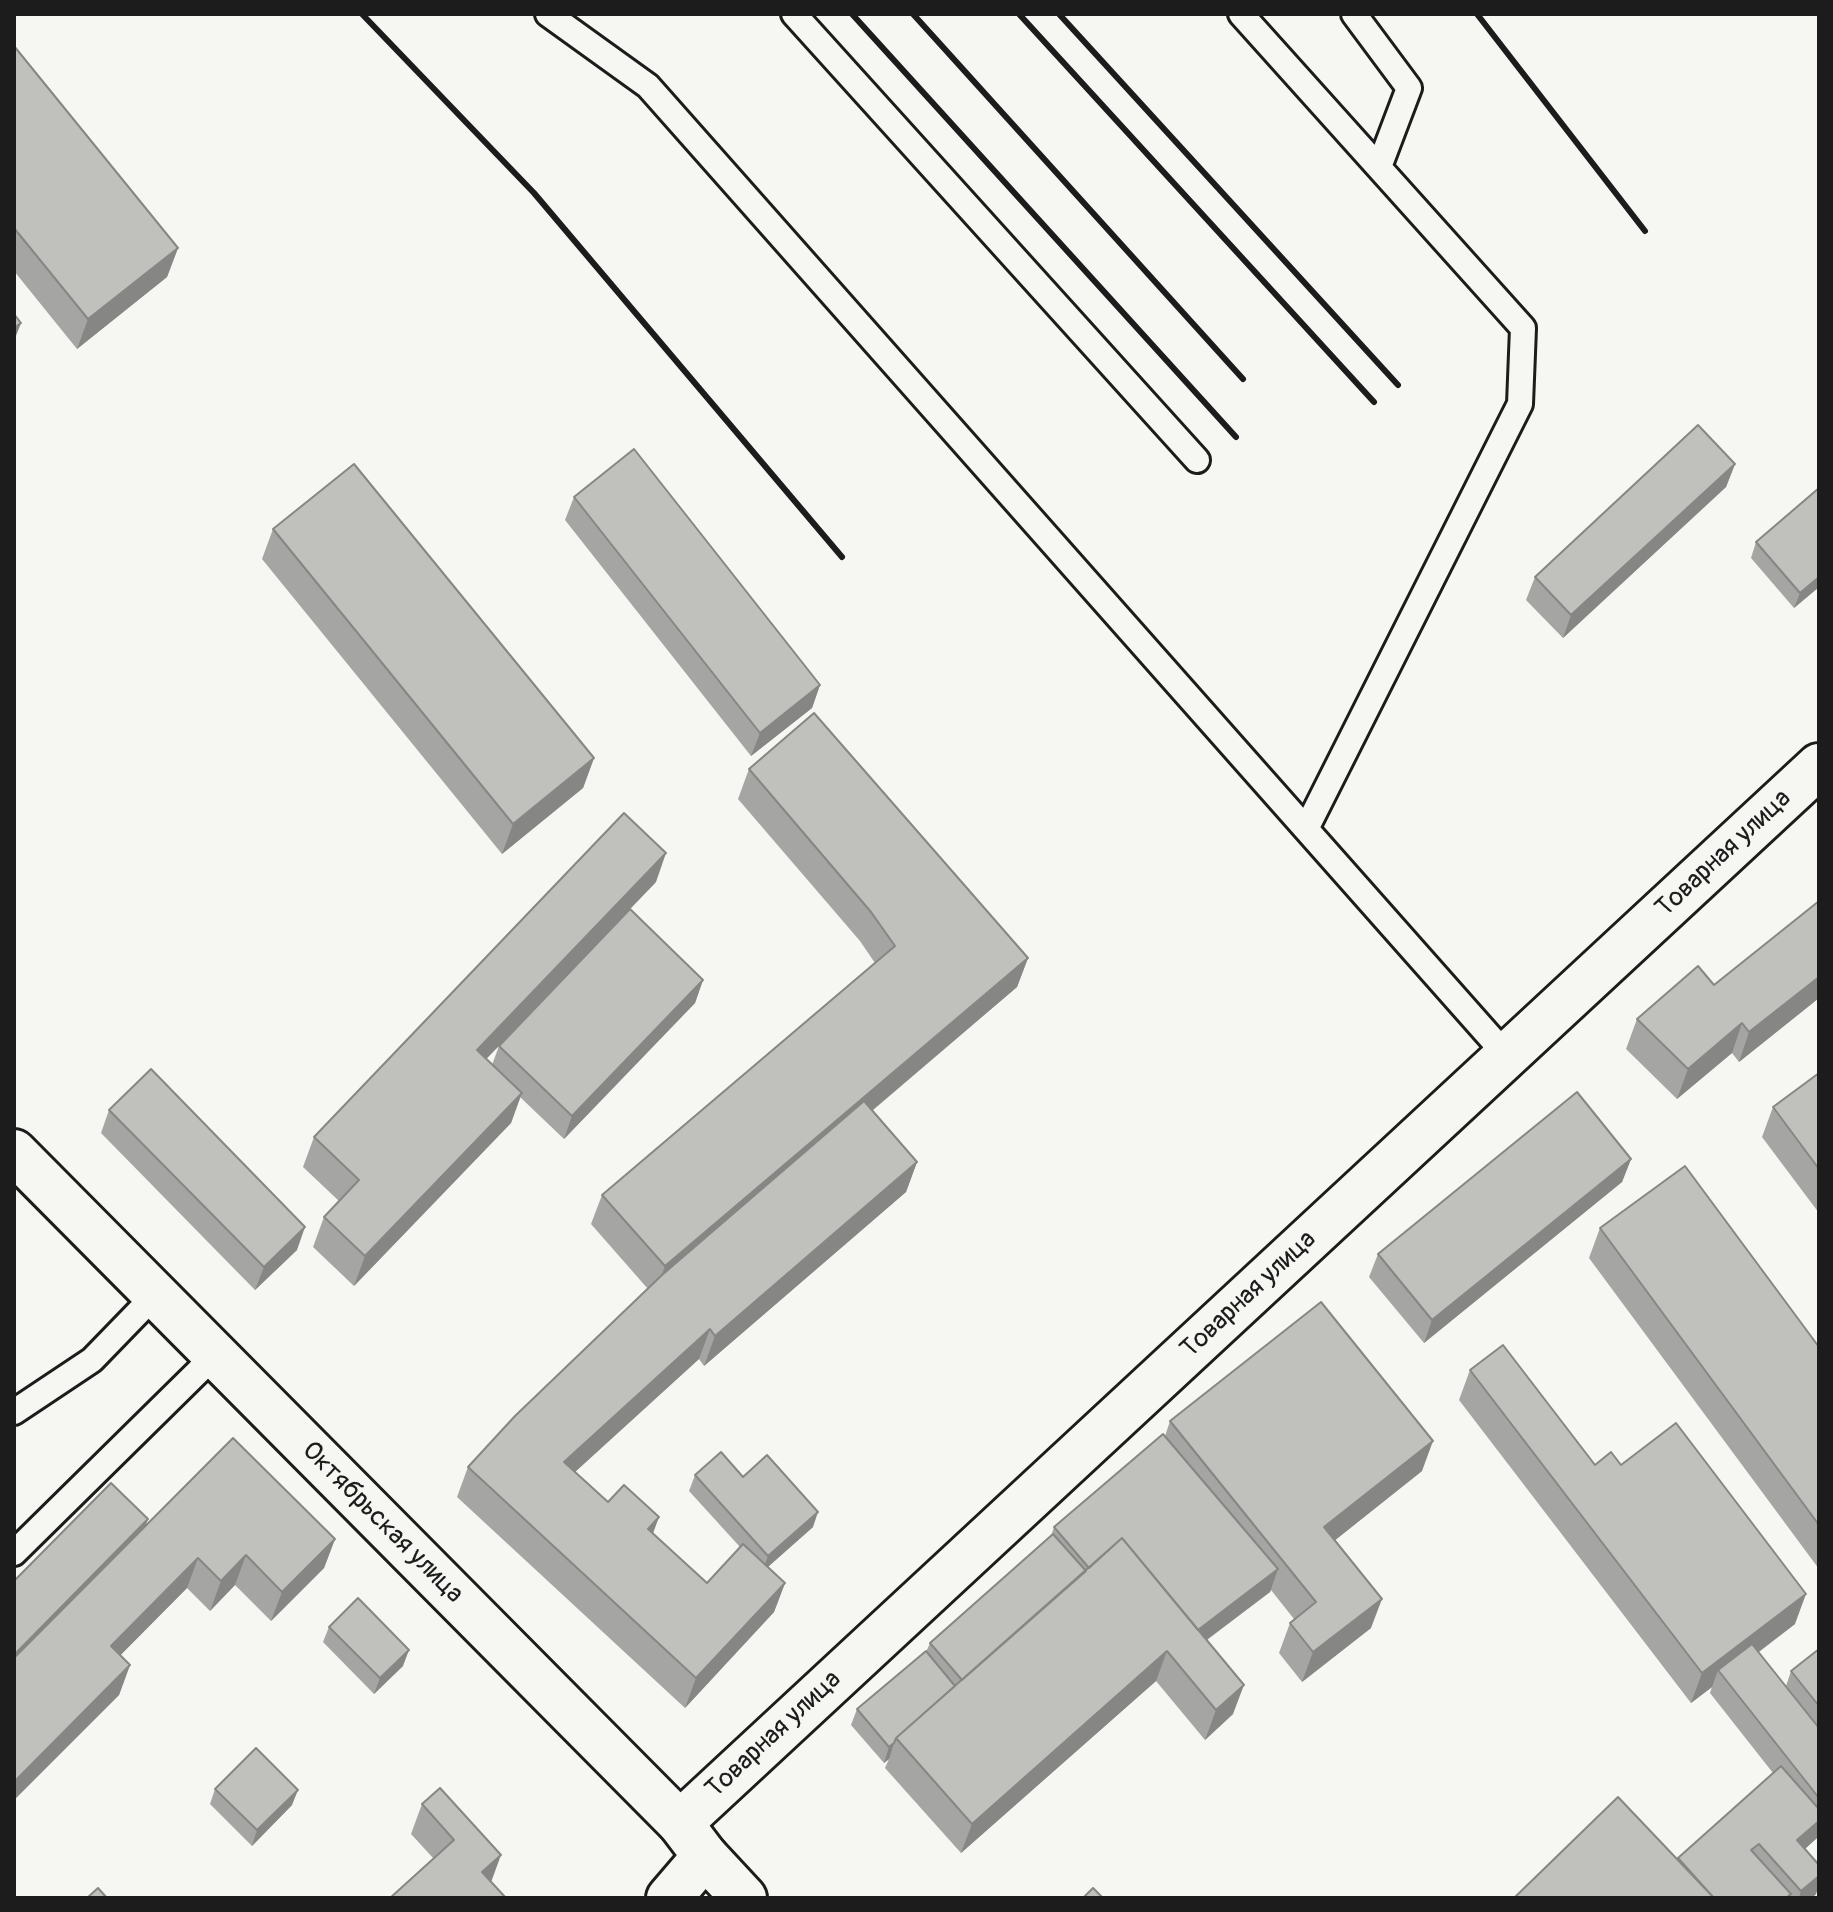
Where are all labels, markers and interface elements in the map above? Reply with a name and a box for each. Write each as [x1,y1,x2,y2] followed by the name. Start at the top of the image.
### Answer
[1650,784,1798,924] street label: Товарная улица
[1175,1225,1323,1365] street label: Товарная улица
[295,1436,469,1610] street label: Октябрьская улица
[700,1665,848,1805] street label: Товарная улица

